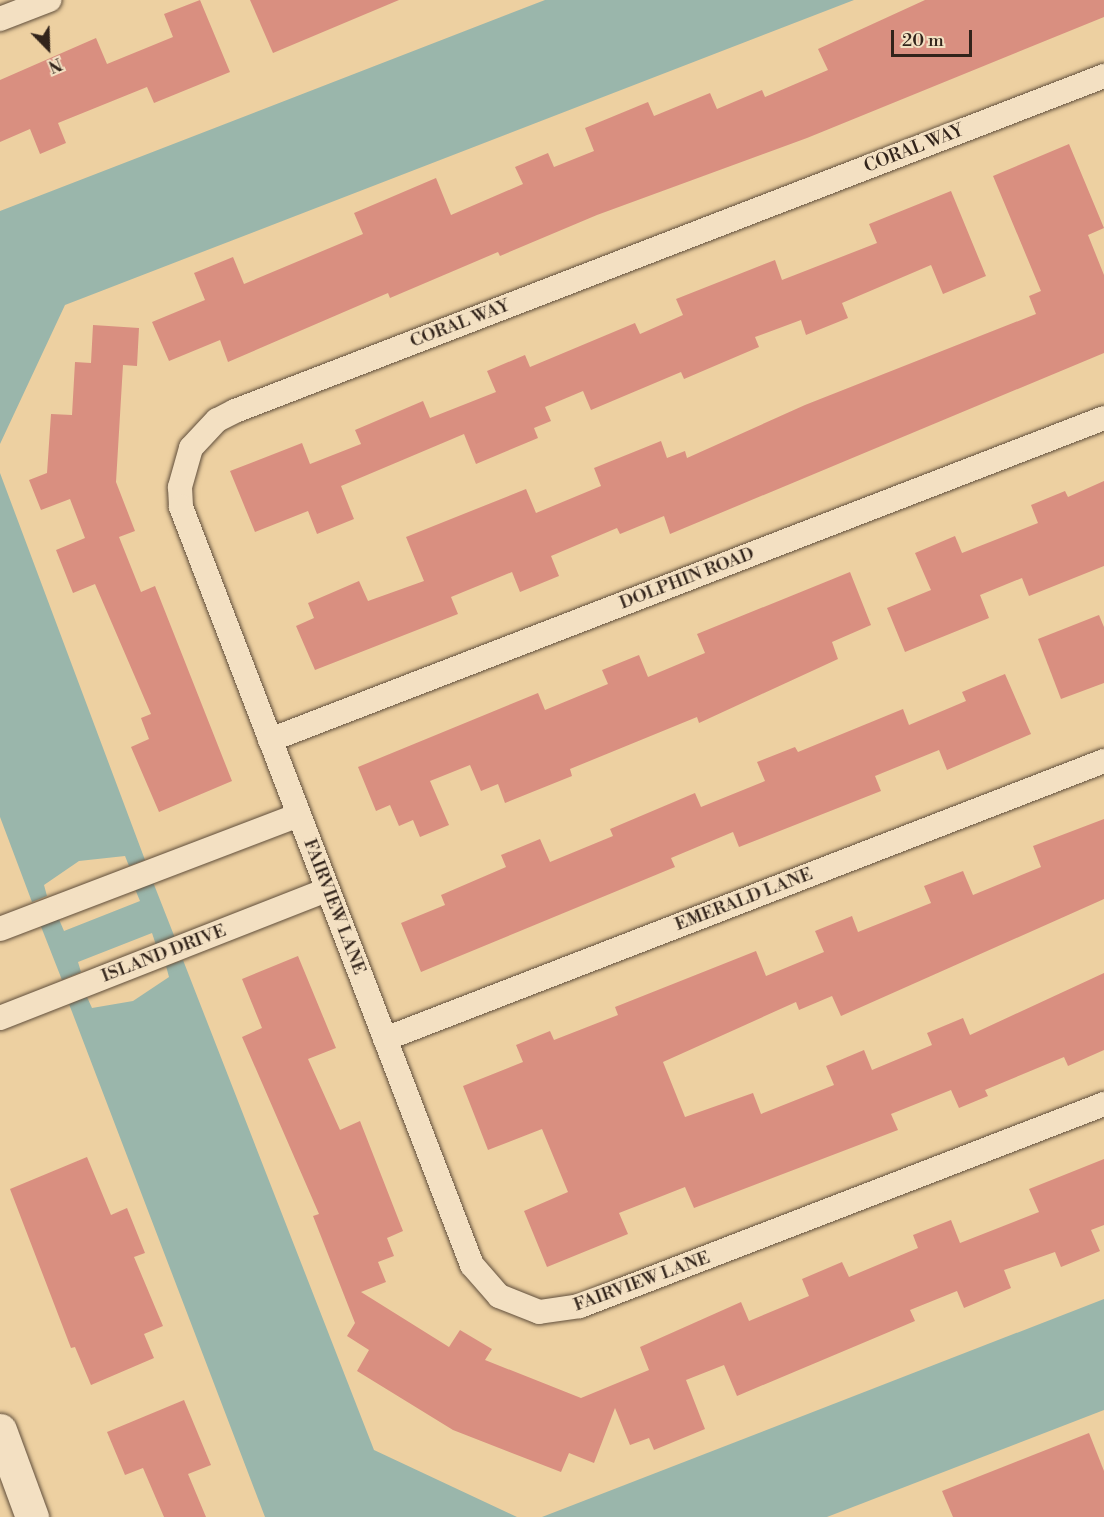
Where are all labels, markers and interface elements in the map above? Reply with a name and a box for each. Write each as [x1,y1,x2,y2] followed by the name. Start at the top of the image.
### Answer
[18,18,78,78] north arrow
[894,18,975,56] scale bar
[902,29,944,52] text: 20 m
[45,53,65,76] text: N
[861,120,967,178] street label: CORAL WAY
[407,295,513,353] street label: CORAL WAY
[617,543,757,615] street label: DOLPHIN ROAD
[298,836,370,978] street label: FAIRVIEW LANE
[672,864,816,936] street label: EMERALD LANE
[99,920,229,988] street label: ISLAND DRIVE
[571,1247,713,1317] street label: FAIRVIEW LANE

